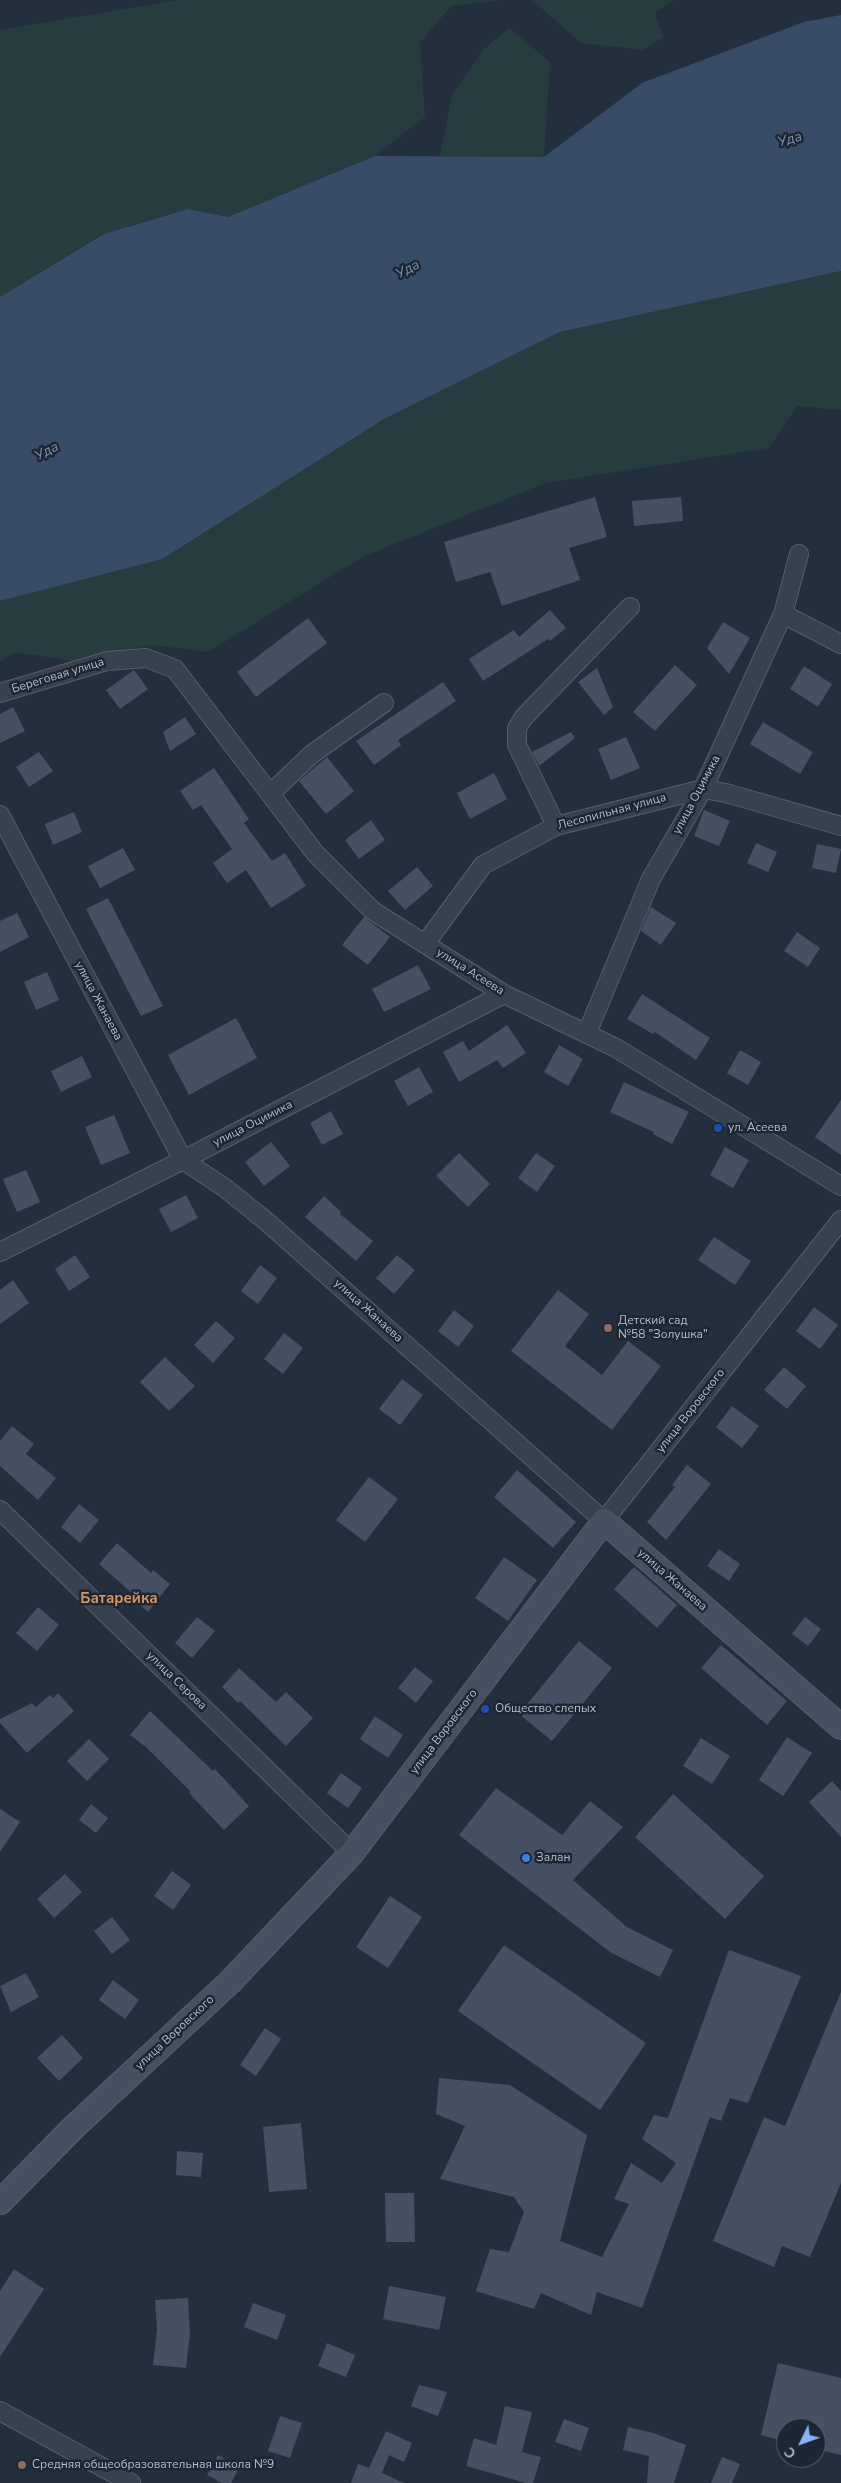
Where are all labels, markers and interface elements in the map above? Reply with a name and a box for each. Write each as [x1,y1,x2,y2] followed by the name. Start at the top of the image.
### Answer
[776,129,804,151] water label: Уда
[393,257,423,283] water label: Уда
[32,439,62,465] water label: Уда
[10,655,106,697] street label: Береговая улица
[670,753,724,837] street label: улица Оцимика
[556,791,668,833] street label: Лесопильная улица
[434,945,506,999] street label: улица Асеева
[71,959,125,1043] street label: улица Жанаева
[211,1098,295,1150] street label: улица Оцимика
[728,1121,787,1135] place label: ул. Асеева
[712,1122,724,1134] marker: ул. Асеева
[331,1276,405,1346] street label: улица Жанаева
[618,1314,708,1342] place label: Детский сад №58 "Золушка"
[602,1322,614,1334] marker: Детский сад №58 "Золушка"
[654,1366,728,1456] street label: улица Воровского
[634,1546,710,1614] street label: улица Жанаева
[80,1590,158,1608] district label: Батарейка
[143,1649,209,1713] street label: улица Серова
[407,1687,481,1777] street label: улица Воровского
[495,1702,596,1716] place label: Общество слепых
[479,1703,491,1715] marker: Общество слепых
[536,1851,571,1865] place label: Залан
[520,1852,532,1864] marker: Залан
[133,1993,217,2073] street label: улица Воровского
[776,2418,826,2468] north arrow
[780,2443,800,2463] text: С
[32,2458,274,2472] place label: Средняя общеобразовательная школа №9
[16,2459,28,2471] marker: Средняя общеобразовательная школа №9

